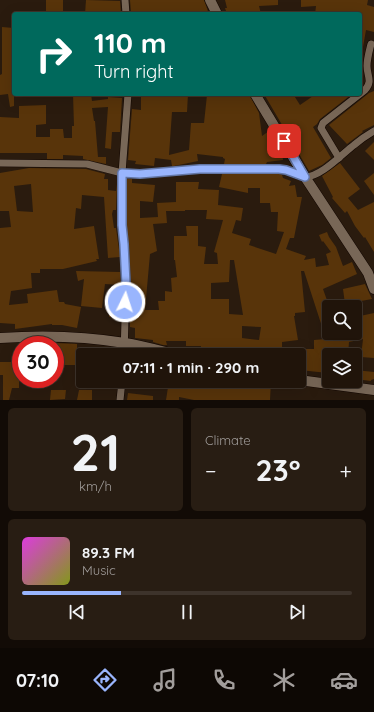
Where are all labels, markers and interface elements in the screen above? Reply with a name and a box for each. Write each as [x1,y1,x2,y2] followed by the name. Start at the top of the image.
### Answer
[94,25,167,60] text: 110 m
[28,28,80,80] icon: right
[94,60,174,83] text: Turn right
[267,124,301,158] pin
[273,130,295,152] icon: arrive
[104,281,146,323] position arrow
[322,300,362,388] map controls
[322,300,362,340] button: search
[12,336,64,388] speed limit sign: 30
[322,348,362,388] button: layers
[123,358,259,377] text: 07:11 · 1 min · 290 m
[71,419,120,484] text: 21
[205,432,251,448] text: Climate
[256,451,301,489] text: 23°
[205,457,216,485] text: −
[340,457,352,485] text: +
[79,478,112,494] text: km/h
[82,543,135,562] text: 89.3 FM
[82,562,116,578] text: Music
[66,601,88,623] icon: previous
[176,601,198,623] icon: pause
[286,601,308,623] icon: next
[91,666,119,694] icon: directions
[151,666,179,694] icon: music
[210,666,238,694] icon: phone
[270,666,298,694] icon: climate
[330,666,358,694] icon: car
[16,669,59,692] text: 07:10

